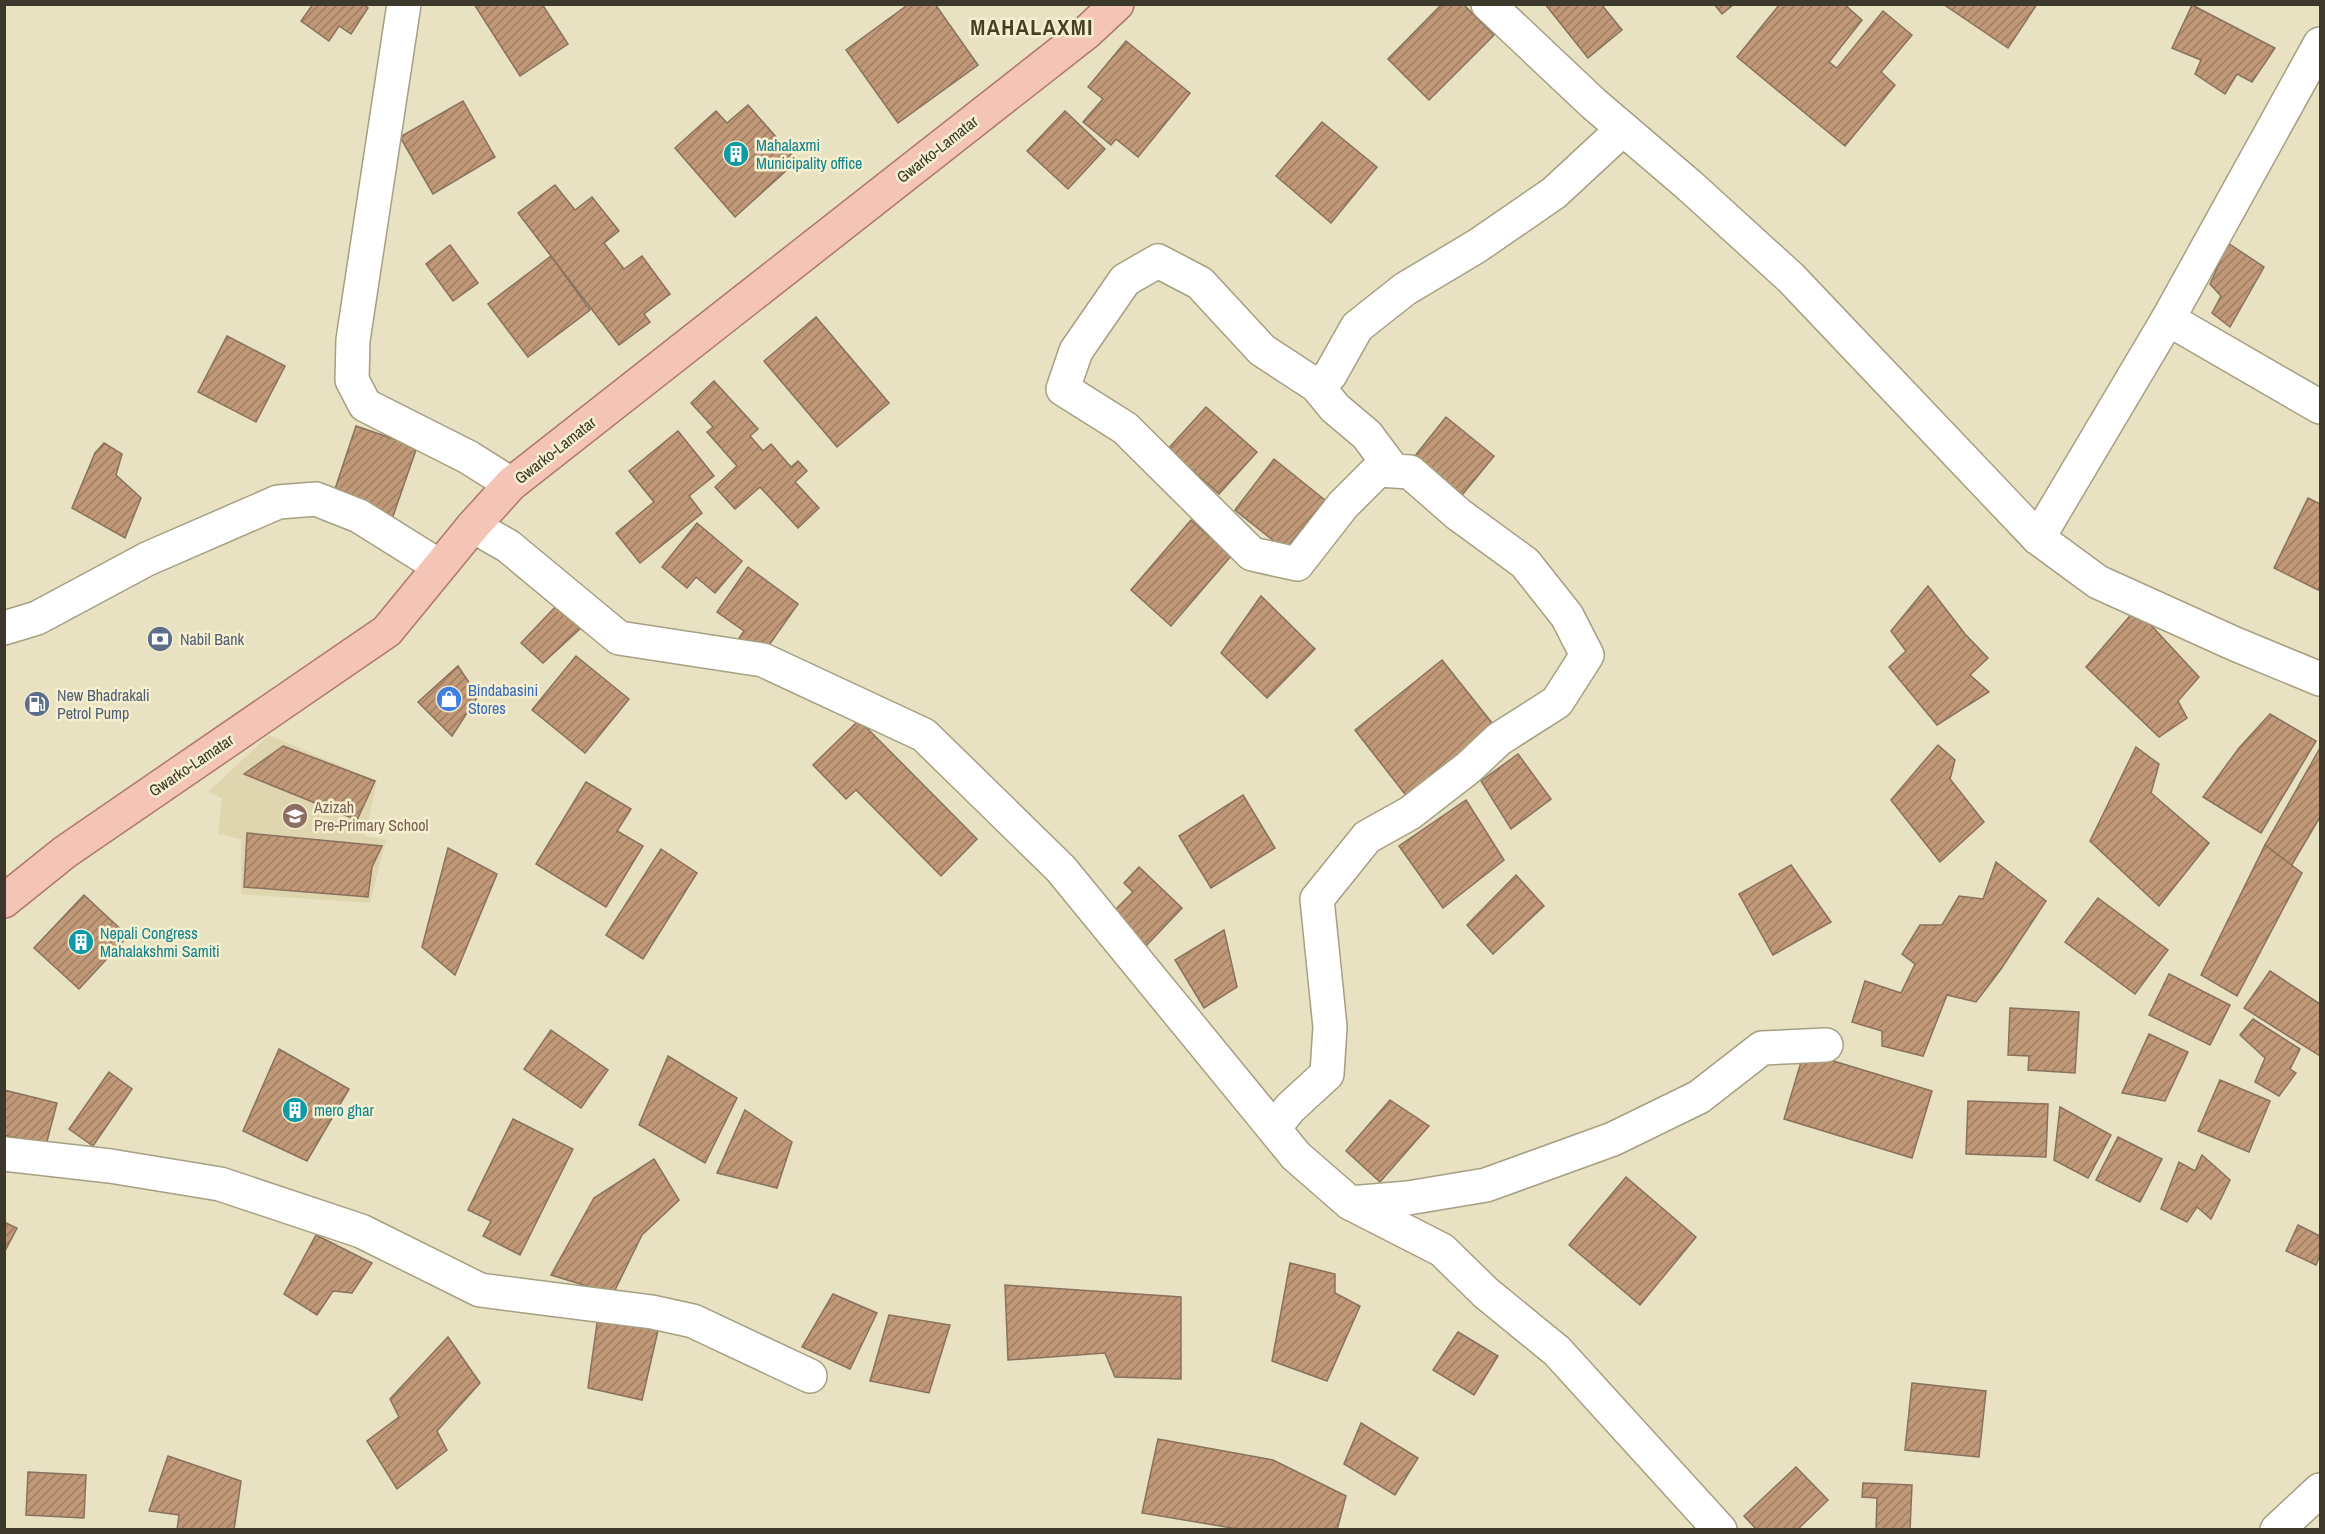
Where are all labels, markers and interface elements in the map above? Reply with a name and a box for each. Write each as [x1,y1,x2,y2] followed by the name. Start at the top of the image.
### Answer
[970,12,1094,42] district label: MAHALAXMI
[892,110,983,188] street label: Gwarko-Lamatar
[756,134,862,174] place label: Mahalaxmi Municipality office
[721,139,751,169] building icon: Mahalaxmi Municipality office
[510,411,601,489] street label: Gwarko-Lamatar
[145,624,175,654] bank icon: Nabil Bank
[180,628,245,650] place label: Nabil Bank
[468,679,538,719] place label: Bindabasini Stores
[57,684,150,724] place label: New Bhadrakali Petrol Pump
[434,684,464,714] shop icon: Bindabasini Stores
[22,689,52,719] fuel station icon: New Bhadrakali Petrol Pump
[144,728,238,801] street label: Gwarko-Lamatar
[313,796,429,836] place label: Azizah Pre-Primary School
[280,801,310,831] school or university icon: Azizah Pre-Primary School
[100,922,220,962] place label: Nepali Congress Mahalakshmi Samiti
[66,927,96,957] building icon: Nepali Congress Mahalakshmi Samiti
[280,1095,310,1125] building icon: mero ghar
[314,1099,374,1121] place label: mero ghar

